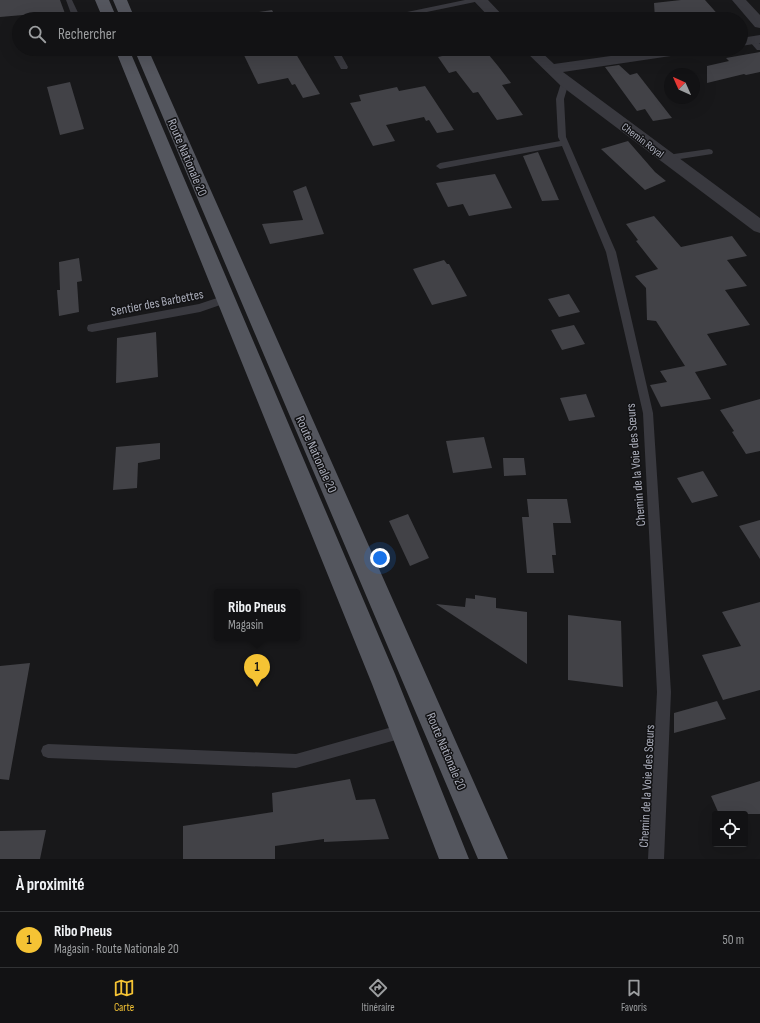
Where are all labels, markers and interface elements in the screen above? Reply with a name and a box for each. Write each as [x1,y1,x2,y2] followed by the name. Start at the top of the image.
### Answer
[12,12,748,56] search box
[26,23,48,45] icon: search
[58,25,116,44] text: Rechercher
[664,68,700,104] north arrow
[164,116,211,199] street label: Route Nationale 20
[619,120,667,161] street label: Chemin Royal
[109,286,205,320] street label: Sentier des Barbettes
[623,403,649,527] street label: Chemin de la Voie des Sœurs
[292,413,340,496] street label: Route Nationale 20
[370,548,390,568] your location
[214,589,300,641] popup
[228,598,286,617] text: Ribo Pneus
[228,617,263,633] text: Magasin
[244,654,270,687] pin: 1
[423,710,470,793] street label: Route Nationale 20
[636,724,658,848] street label: Chemin de la Voie des Sœurs
[712,811,748,847] map controls
[712,811,748,847] button: locate
[16,875,84,895] text: À proximité
[54,922,112,941] text: Ribo Pneus
[26,932,32,948] text: 1
[723,932,744,948] text: 50 m
[54,941,179,957] text: Magasin · Route Nationale 20
[113,977,135,1014] tab: Carte
[361,977,395,1014] tab: Itinéraire
[621,977,647,1014] tab: Favoris

